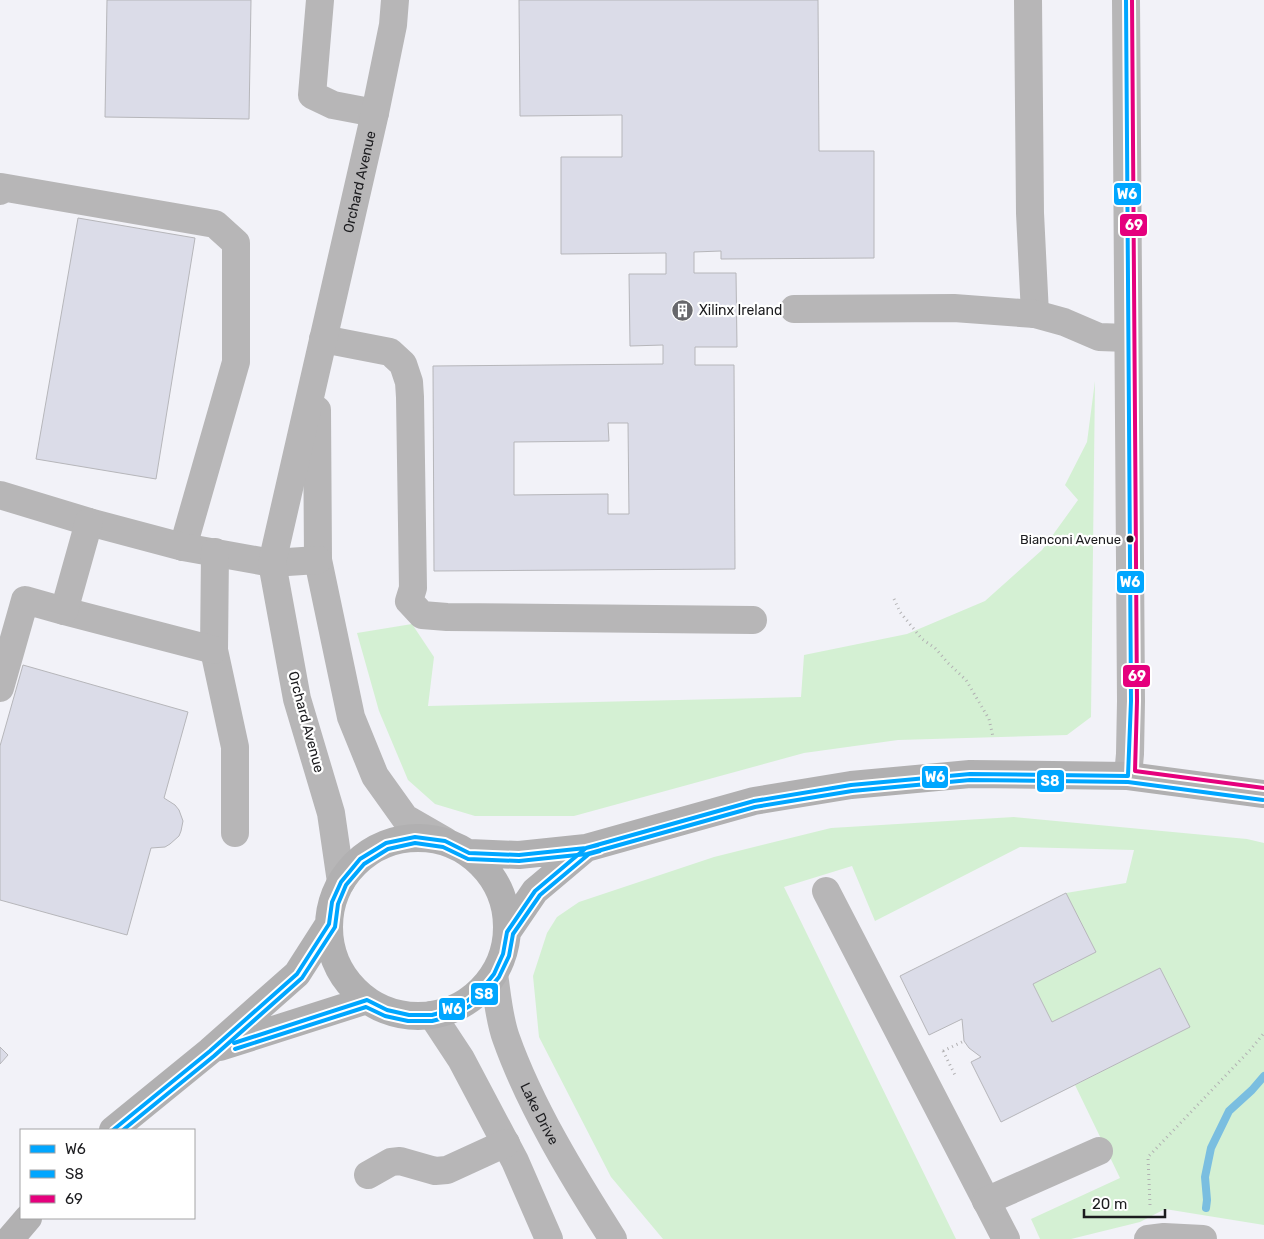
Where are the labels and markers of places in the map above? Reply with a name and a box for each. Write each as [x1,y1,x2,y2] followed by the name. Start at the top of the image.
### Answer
[671,298,695,322] building icon: Xilinx Ireland
[699,302,782,319] place label: Xilinx Ireland
[1020,532,1121,547] place label: Bianconi Avenue
[1125,534,1135,544] marker: Bianconi Avenue

